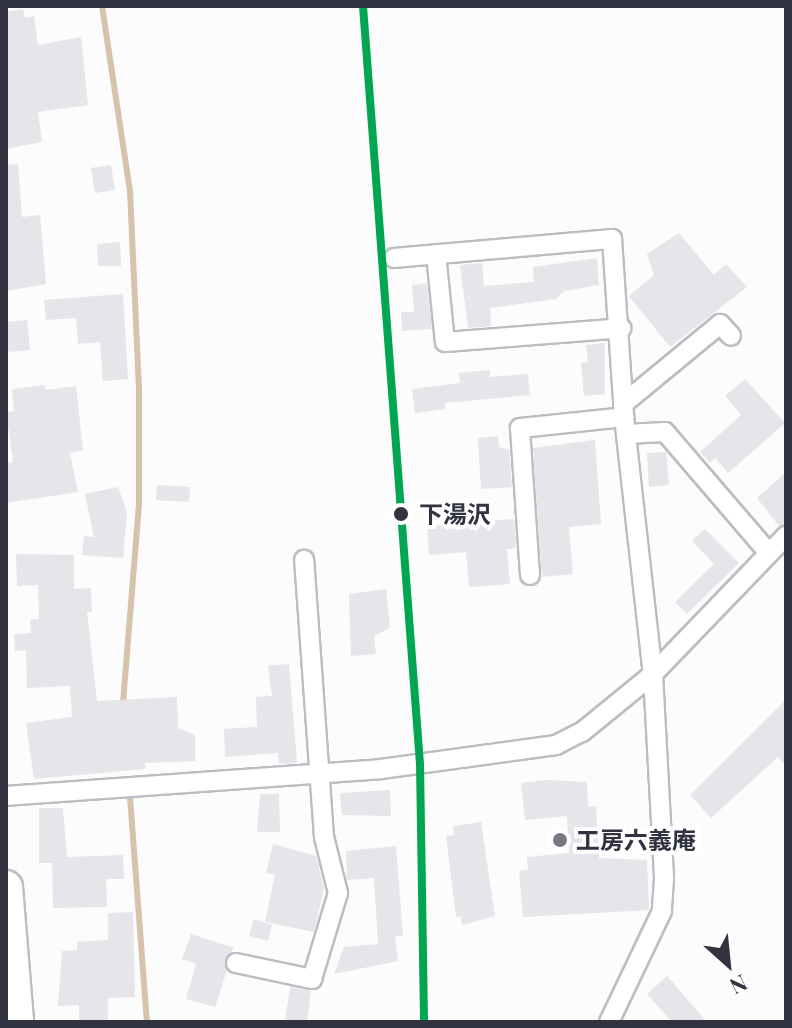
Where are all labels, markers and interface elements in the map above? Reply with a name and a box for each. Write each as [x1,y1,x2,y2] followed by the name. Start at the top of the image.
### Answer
[419,500,491,528] place label: 下湯沢
[390,503,412,525] marker: 下湯沢
[576,826,696,854] place label: 工房六義庵
[551,831,569,849] marker: 工房六義庵
[688,924,768,1004] north arrow
[725,968,753,1002] text: N

